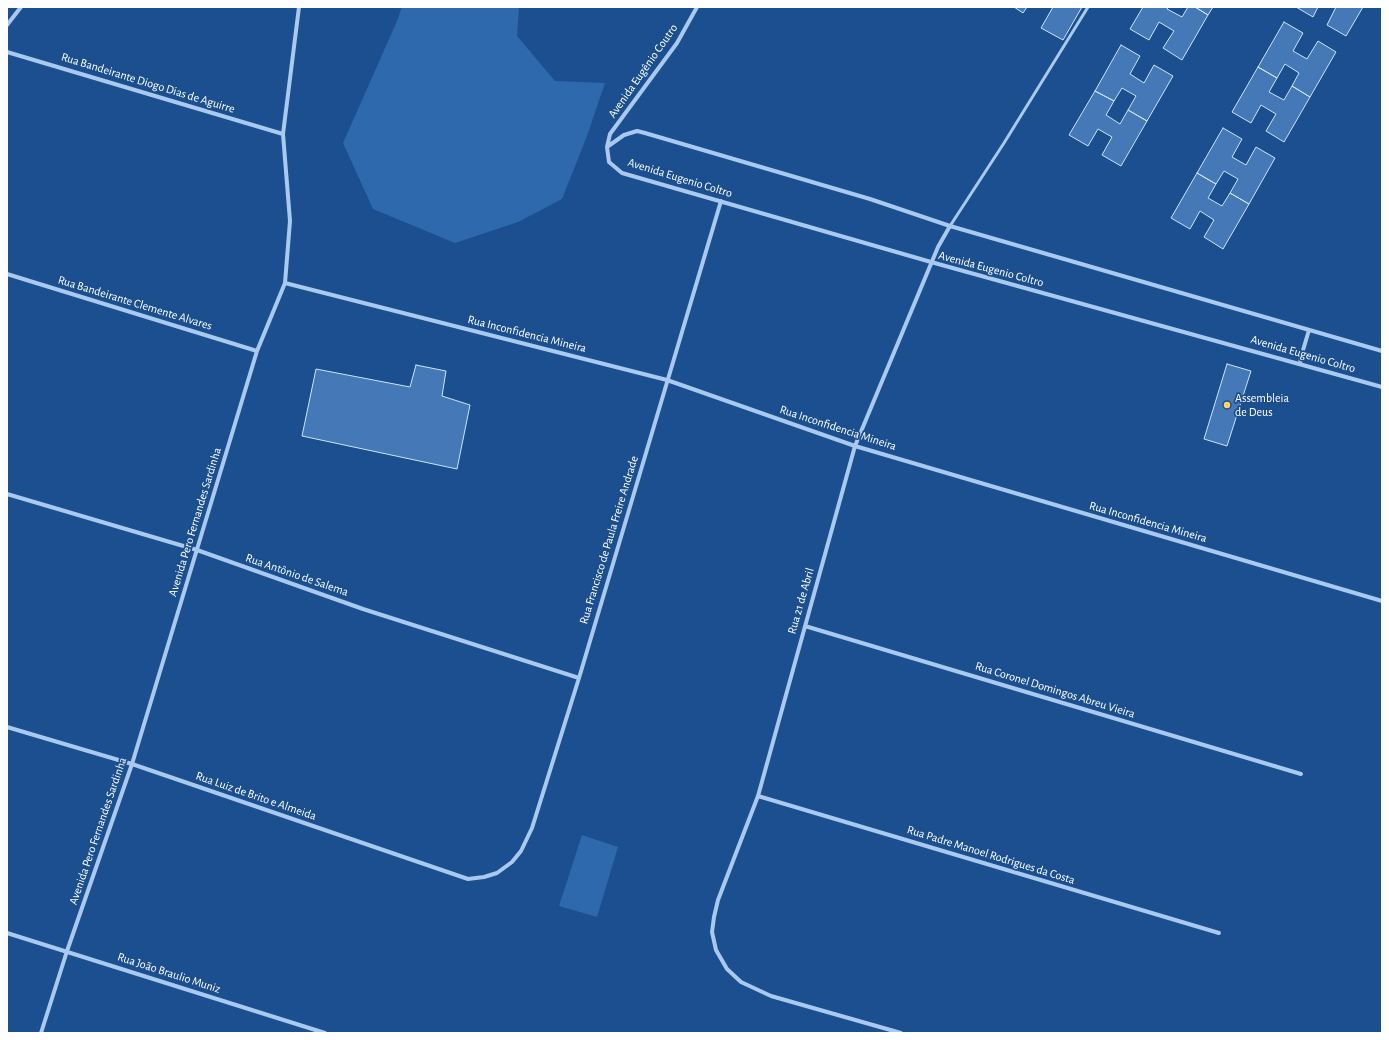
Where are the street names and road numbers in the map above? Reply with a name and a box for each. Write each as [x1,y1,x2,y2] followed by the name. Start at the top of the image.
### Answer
[605,21,681,121] street label: Avenida Eugênio Coutro
[59,50,237,116] street label: Rua Bandeirante Diogo Dias de Aguirre
[626,155,734,201] street label: Avenida Eugenio Coltro
[937,248,1045,290] street label: Avenida Eugenio Coltro
[56,273,214,333] street label: Rua Bandeirante Clemente Alvares
[466,312,588,356] street label: Rua Inconfidencia Mineira
[1249,332,1357,376] street label: Avenida Eugenio Coltro
[778,402,898,454] street label: Rua Inconfidencia Mineira
[165,446,225,598] street label: Avenida Pero Fernandes Sardinha
[577,454,641,626] street label: Rua Francisco de Paula Freire Andrade
[1087,498,1209,546] street label: Rua Inconfidencia Mineira
[244,551,350,599] street label: Rua Antônio de Salema
[785,566,817,636] street label: Rua 21 de Abril
[973,659,1137,721] street label: Rua Coronel Domingos Abreu Vieira
[66,755,130,907] street label: Avenida Pero Fernandes Sardinha
[194,769,318,823] street label: Rua Luiz de Brito e Almeida
[905,823,1077,887] street label: Rua Padre Manoel Rodrigues da Costa
[116,950,222,996] street label: Rua João Braulio Muniz

